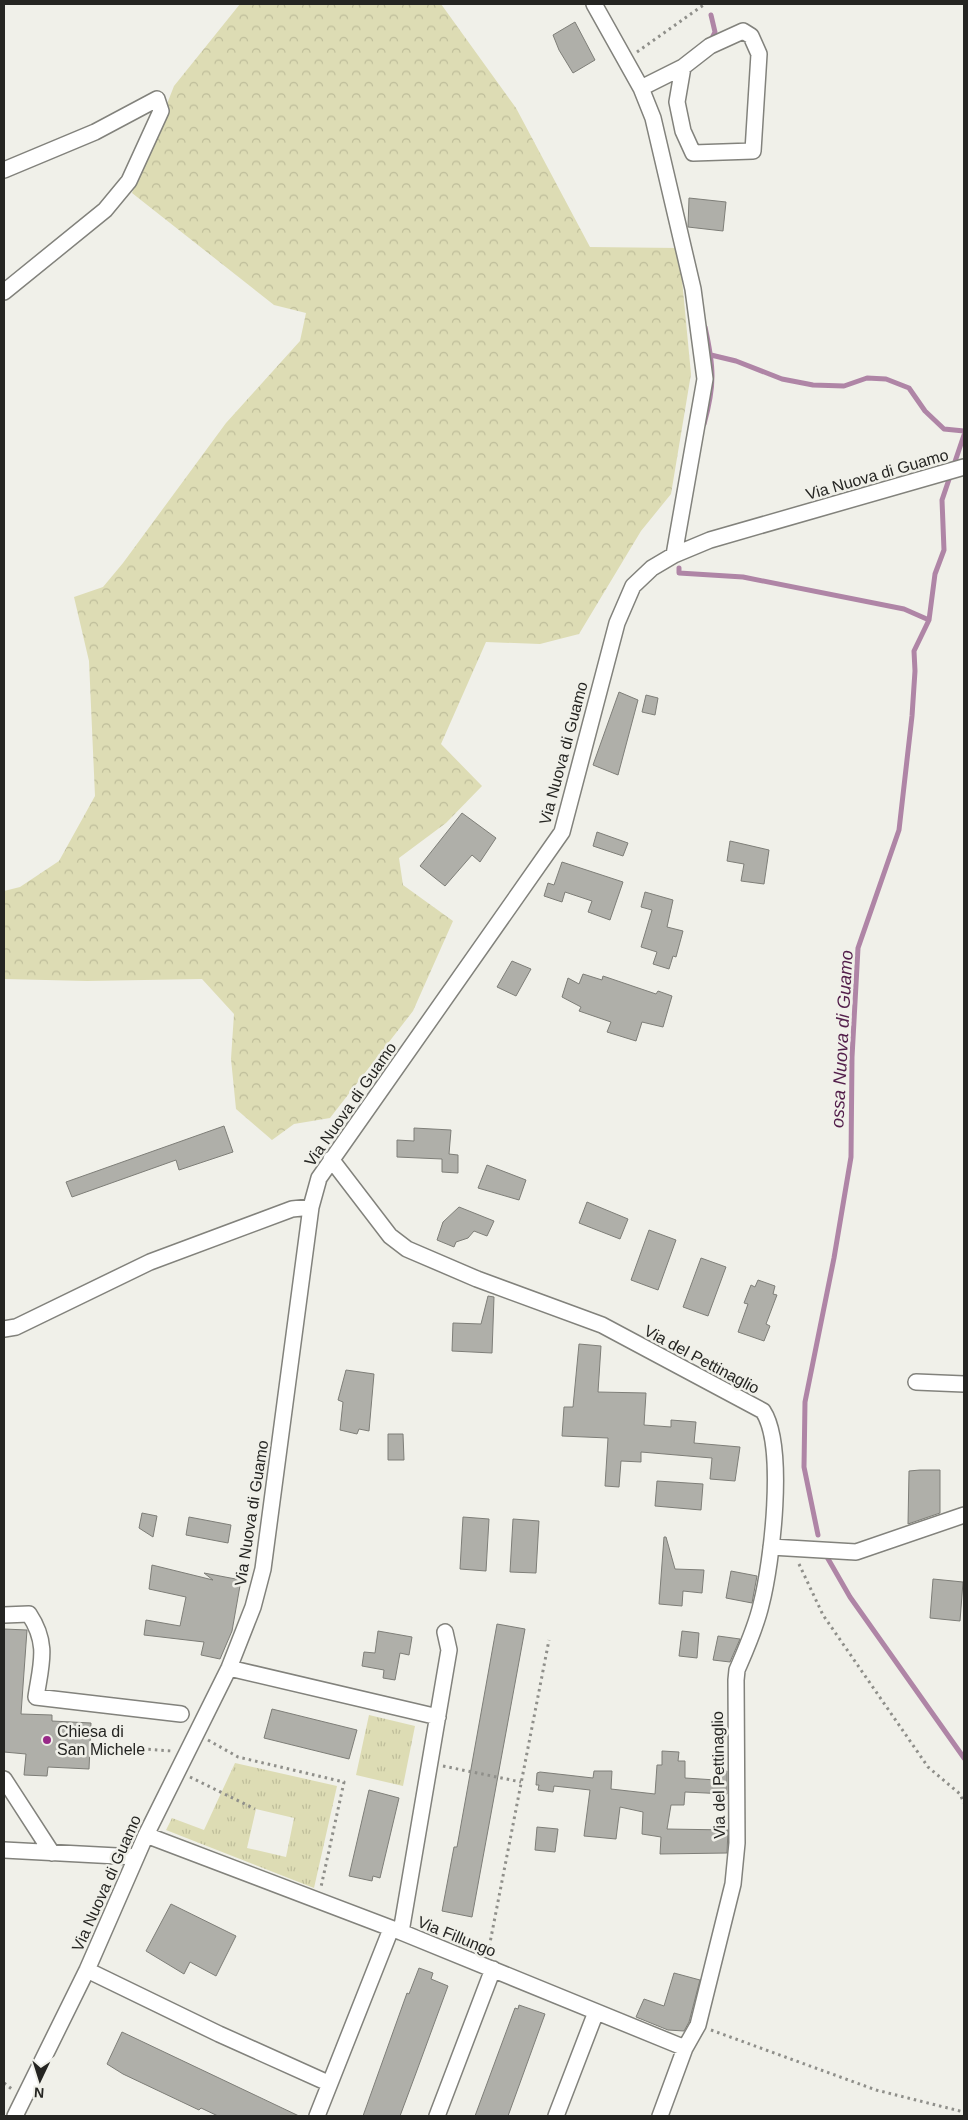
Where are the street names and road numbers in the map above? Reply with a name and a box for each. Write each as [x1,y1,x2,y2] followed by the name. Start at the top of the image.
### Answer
[804,446,950,503] street label: Via Nuova di Guamo
[536,680,591,826] street label: Via Nuova di Guamo
[301,1039,400,1170] street label: Via Nuova di Guamo
[641,1322,762,1397] street label: Via del Pettinaglio
[232,1439,271,1587] street label: Via Nuova di Guamo
[709,1711,728,1839] street label: Via del Pettinaglio
[69,1812,144,1954] street label: Via Nuova di Guamo
[415,1913,499,1960] street label: Via Fillungo

